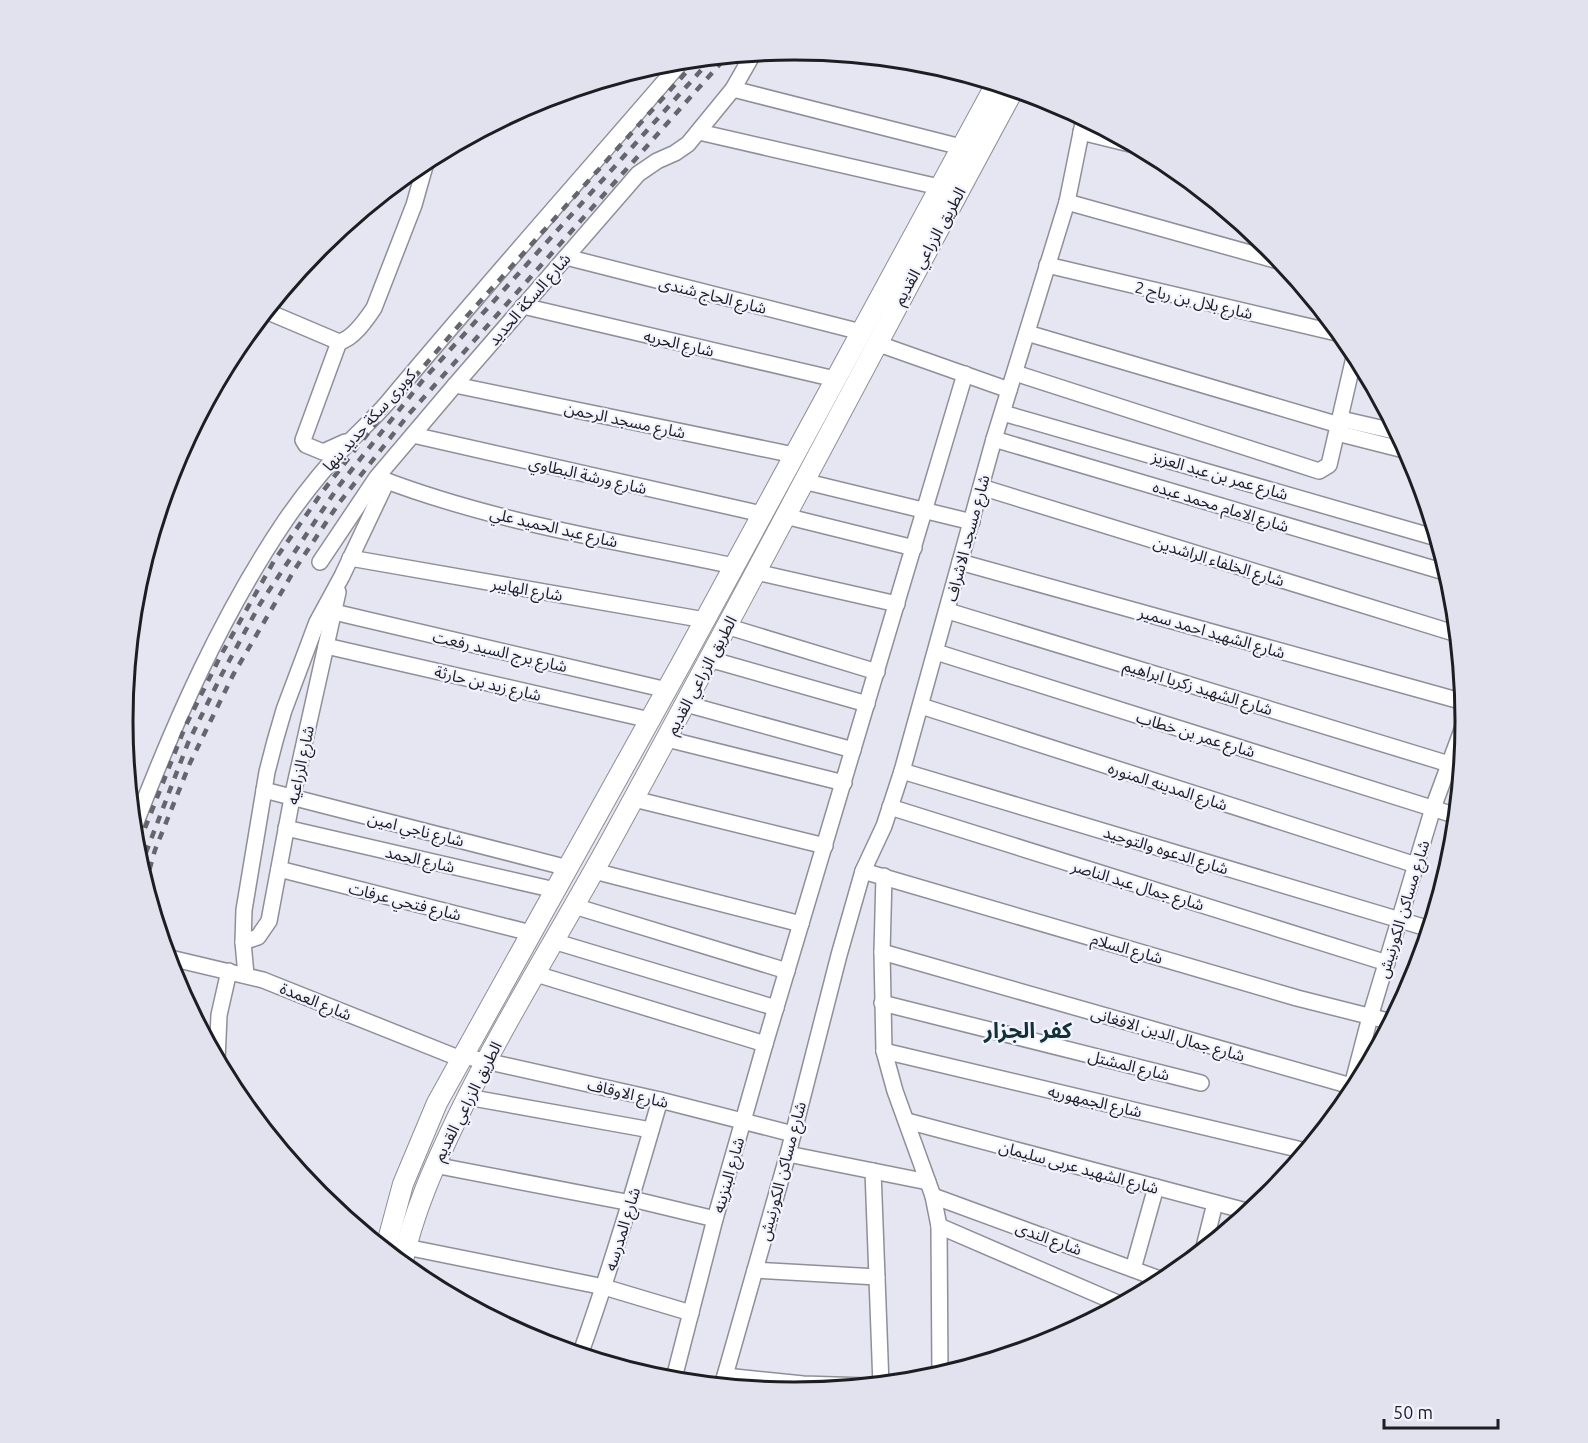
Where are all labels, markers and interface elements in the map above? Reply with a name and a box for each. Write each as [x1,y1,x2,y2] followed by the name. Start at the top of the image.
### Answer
[889,184,972,310] street label: الطريق الزراعي القديم
[484,249,577,351] street label: شارع السكة الحديد
[656,273,769,321] street label: شارع الحاج شندى
[1132,278,1255,326] street label: شارع بلال بن رباح 2
[641,326,716,364] street label: شارع الحريه
[319,365,420,475] street label: كوبرى سكة حديد بنها
[562,398,687,446] street label: شارع مسجد الرحمن
[1148,447,1290,507] street label: شارع عمر بن عبد العزيز
[527,453,649,501] street label: شارع ورشة البطاوي
[941,473,996,604] street label: شارع مسجد الاشراف
[1150,477,1291,539] street label: شارع الامام محمد عبده
[487,504,620,554] street label: شارع عبد الحميد علي
[1150,533,1287,593] street label: شارع الخلفاء الراشدين
[488,574,564,608] street label: شارع الهايبر
[1135,602,1287,665] street label: شارع الشهيد احمد سمير
[662,613,743,739] street label: الطريق الزراعي القديم
[430,627,569,679] street label: شارع برج السيد رفعت
[1120,656,1275,722] street label: شارع الشهيد زكريا ابراهيم
[432,662,543,708] street label: شارع زيد بن حارثة
[1133,707,1258,764] street label: شارع عمر بن خطاب
[283,724,321,807] street label: شارع الزراعيه
[1105,758,1230,818] street label: شارع المدينه المنوره
[365,808,466,854] street label: شارع ناجي امين
[1100,822,1231,881] street label: شارع الدعوه والتوحيد
[1373,838,1436,981] street label: شارع مساكن الكورنيش
[383,842,457,880] street label: شارع الحمد
[1067,856,1206,918] street label: شارع جمال عبد الناصر
[346,878,463,928] street label: شارع فتحي عرفات
[1088,929,1165,971] street label: شارع السلام
[276,979,354,1027] street label: شارع العمدة
[1088,1003,1247,1068] street label: شارع جمال الدين الافغانى
[983,1017,1073,1044] district label: كفر الجزار
[429,1038,509,1166] street label: الطريق الزراعي القديم
[1085,1046,1172,1088] street label: شارع المشتل
[585,1075,670,1115] street label: شارع الاوقاف
[1045,1081,1144,1124] street label: شارع الجمهوريه
[755,1100,813,1243] street label: شارع مساكن الكورنيش
[709,1135,751,1216] street label: شارع البنزينه
[996,1137,1161,1201] street label: شارع الشهيد عربى سليمان
[601,1185,647,1274] street label: شارع المدرسه
[1012,1218,1084,1262] street label: شارع الندى
[1384,1392,1498,1430] scale bar
[1393,1402,1433,1422] text: 50 m

